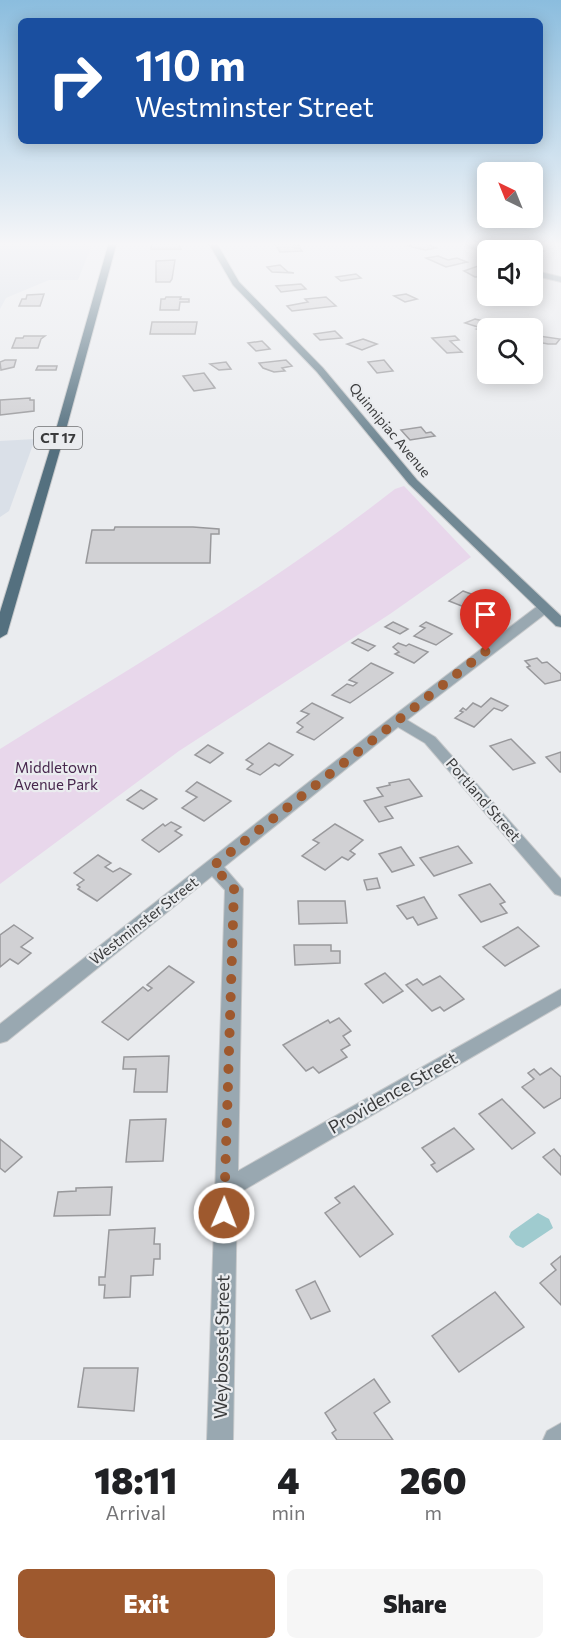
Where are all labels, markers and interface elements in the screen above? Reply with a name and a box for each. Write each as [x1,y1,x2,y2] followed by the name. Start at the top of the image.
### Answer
[135,38,246,90] text: 110 m
[36,42,114,120] icon: right
[135,90,374,123] text: Westminster Street
[477,162,543,228] north arrow
[477,162,543,384] map controls
[477,240,543,306] button: sound
[477,318,543,384] button: search
[346,379,435,480] street label: Quinnipiac Avenue
[34,427,82,449] road number: CT 17
[460,589,511,651] pin
[469,598,502,631] icon: arrive
[443,754,525,845] street label: Portland Street
[14,758,98,793] park label: Middletown Avenue Park
[86,872,201,968] street label: Westminster Street
[324,1046,461,1138] street label: Providence Street
[192,1181,256,1245] position arrow
[209,1275,233,1419] street label: Weybosset Street
[94,1457,177,1501] text: 18:11
[277,1457,300,1501] text: 4
[400,1457,467,1501] text: 260
[105,1500,166,1524] text: Arrival
[271,1500,305,1524] text: min
[425,1500,442,1524] text: m
[18,1569,275,1638] button: Exit
[287,1569,543,1638] button: Share

